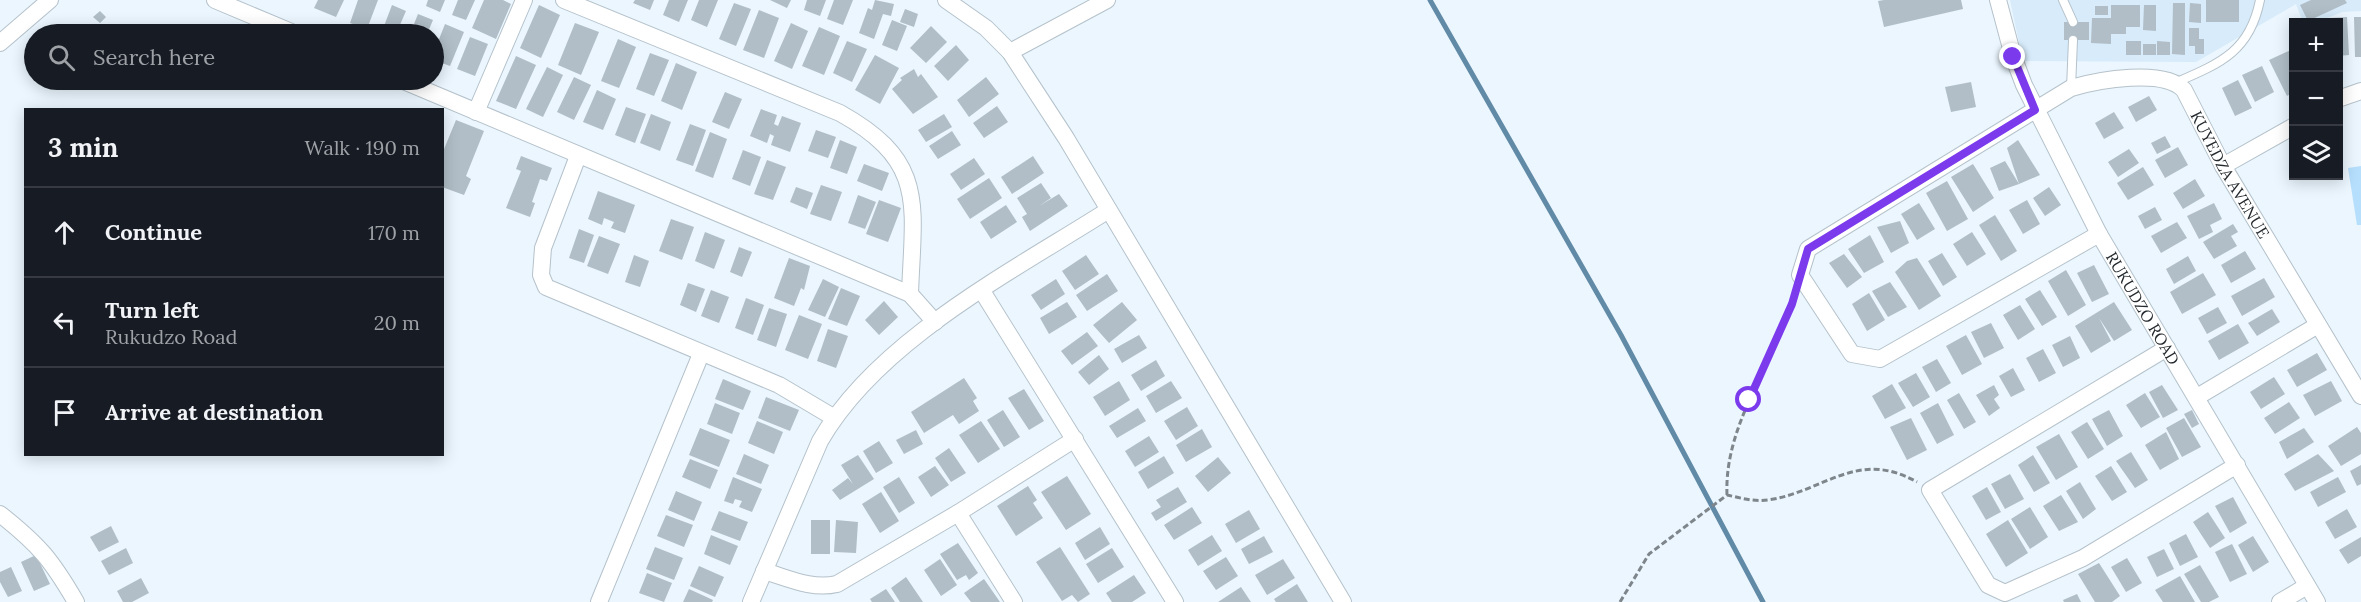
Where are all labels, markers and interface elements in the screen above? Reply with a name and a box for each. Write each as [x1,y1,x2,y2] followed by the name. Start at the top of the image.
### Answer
[2289,18,2343,180] map controls
[2289,18,2343,72] button: +
[24,24,444,90] search box
[45,41,78,74] icon: search
[93,43,215,71] text: Search here
[1999,43,2025,69] route end
[2289,72,2343,126] button: −
[2186,108,2274,242] street label: KUYEDZA AVENUE
[2289,126,2343,180] button: layers
[48,131,118,164] text: 3 min
[304,135,420,160] text: Walk · 190 m
[48,216,81,249] icon: ahead
[105,218,202,246] text: Continue
[368,220,420,245] text: 170 m
[2102,248,2184,368] street label: RUKUDZO ROAD
[105,296,199,324] text: Turn left
[48,306,81,339] icon: left
[374,310,420,335] text: 20 m
[105,324,238,349] text: Rukudzo Road
[1735,386,1761,412] route start
[48,396,81,429] icon: arrive
[105,398,323,426] text: Arrive at destination

